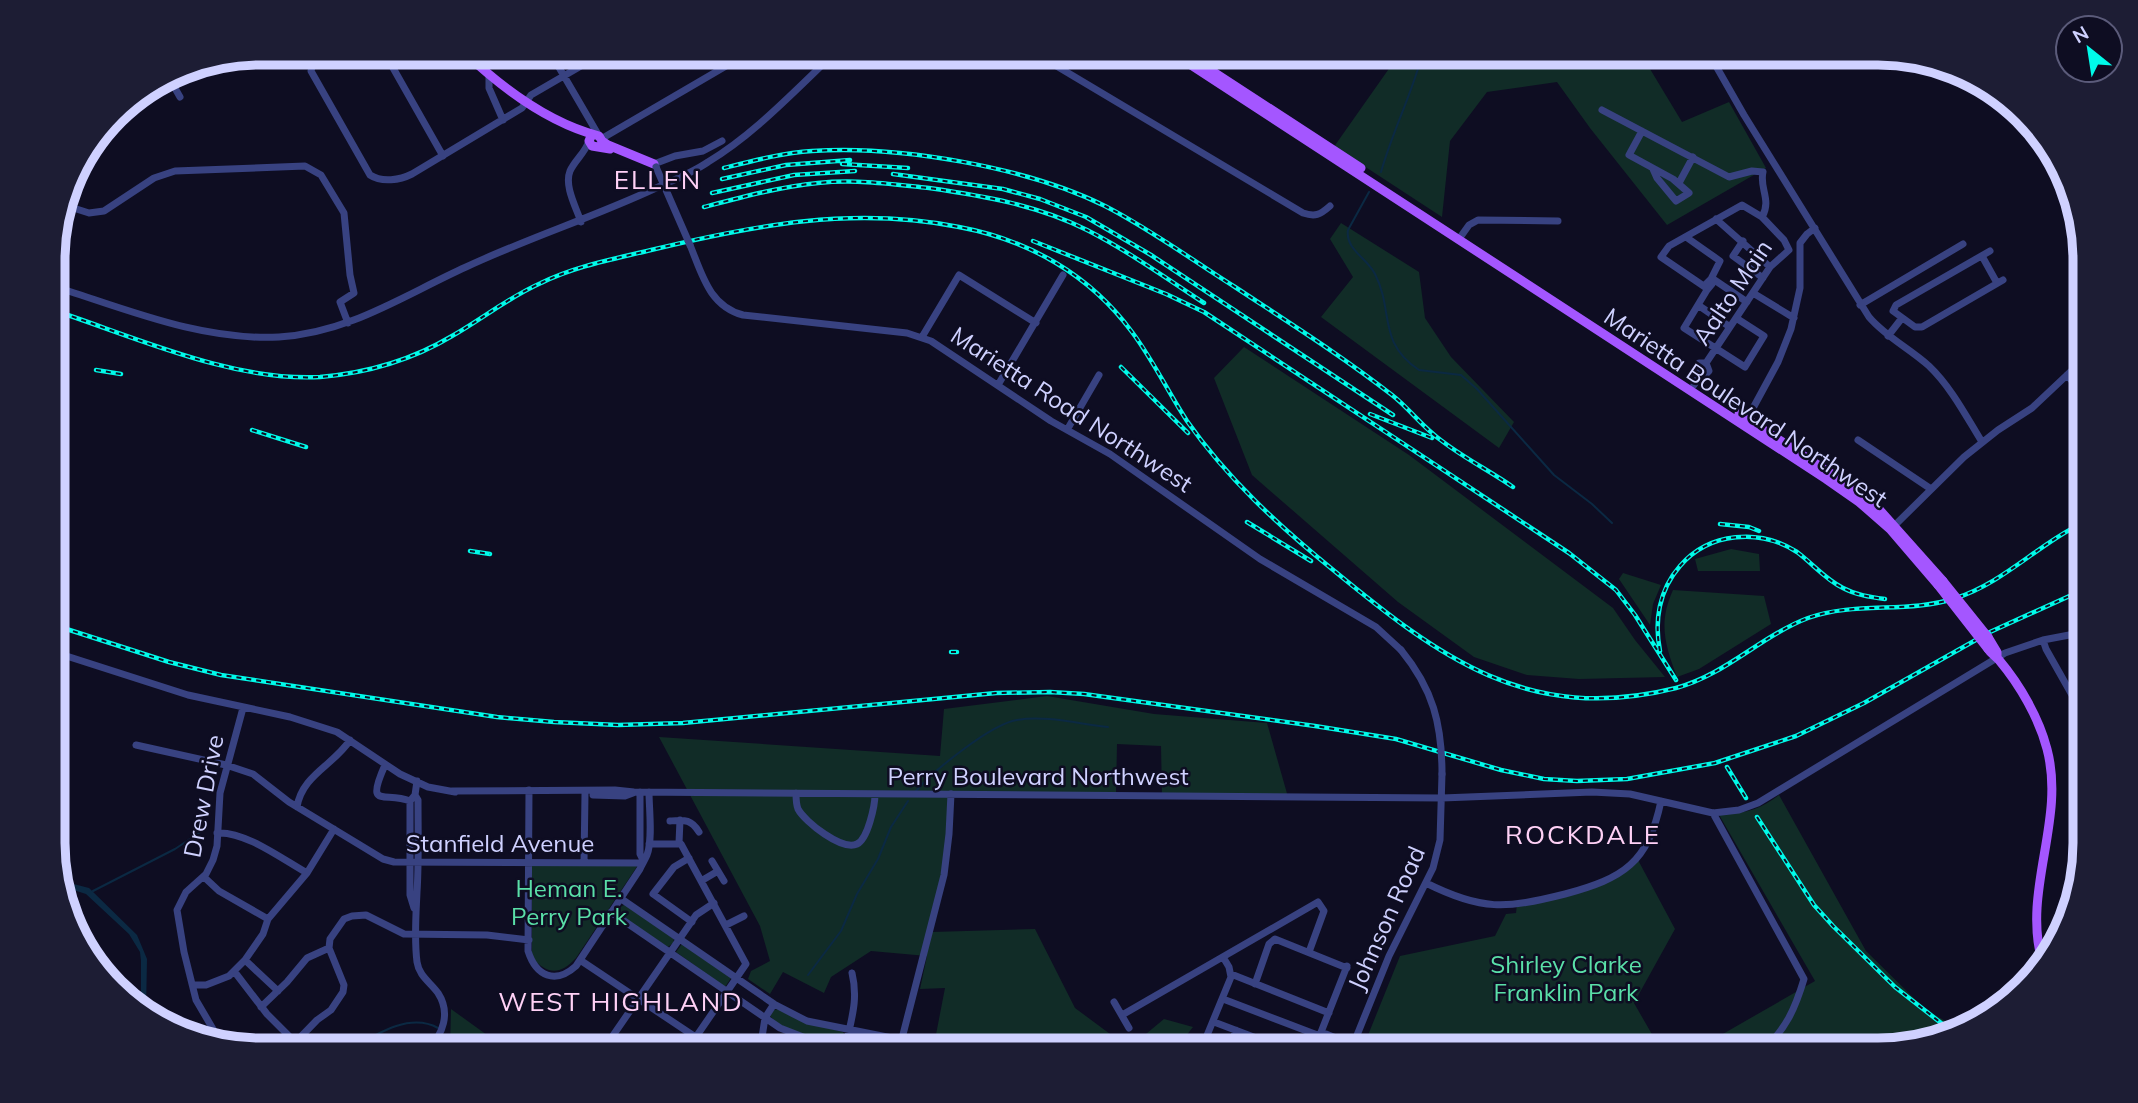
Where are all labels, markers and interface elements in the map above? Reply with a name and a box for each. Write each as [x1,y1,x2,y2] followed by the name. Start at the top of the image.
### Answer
[2054,14,2124,84] north arrow
[2068,20,2093,48] text: N
[614,163,702,196] district label: ELLEN
[1686,234,1778,350] street label: Aalto Main
[1599,301,1893,513] street label: Marietta Boulevard Northwest
[946,320,1198,498] street label: Marietta Road Northwest
[176,732,230,860] street label: Drew Drive
[887,761,1189,791] street label: Perry Boulevard Northwest
[1505,818,1661,851] district label: ROCKDALE
[406,828,594,858] street label: Stanfield Avenue
[1341,841,1431,995] street label: Johnson Road
[511,873,628,931] park label: Heman E. Perry Park
[1490,949,1642,1007] park label: Shirley Clarke Franklin Park
[498,985,744,1018] district label: WEST HIGHLAND

